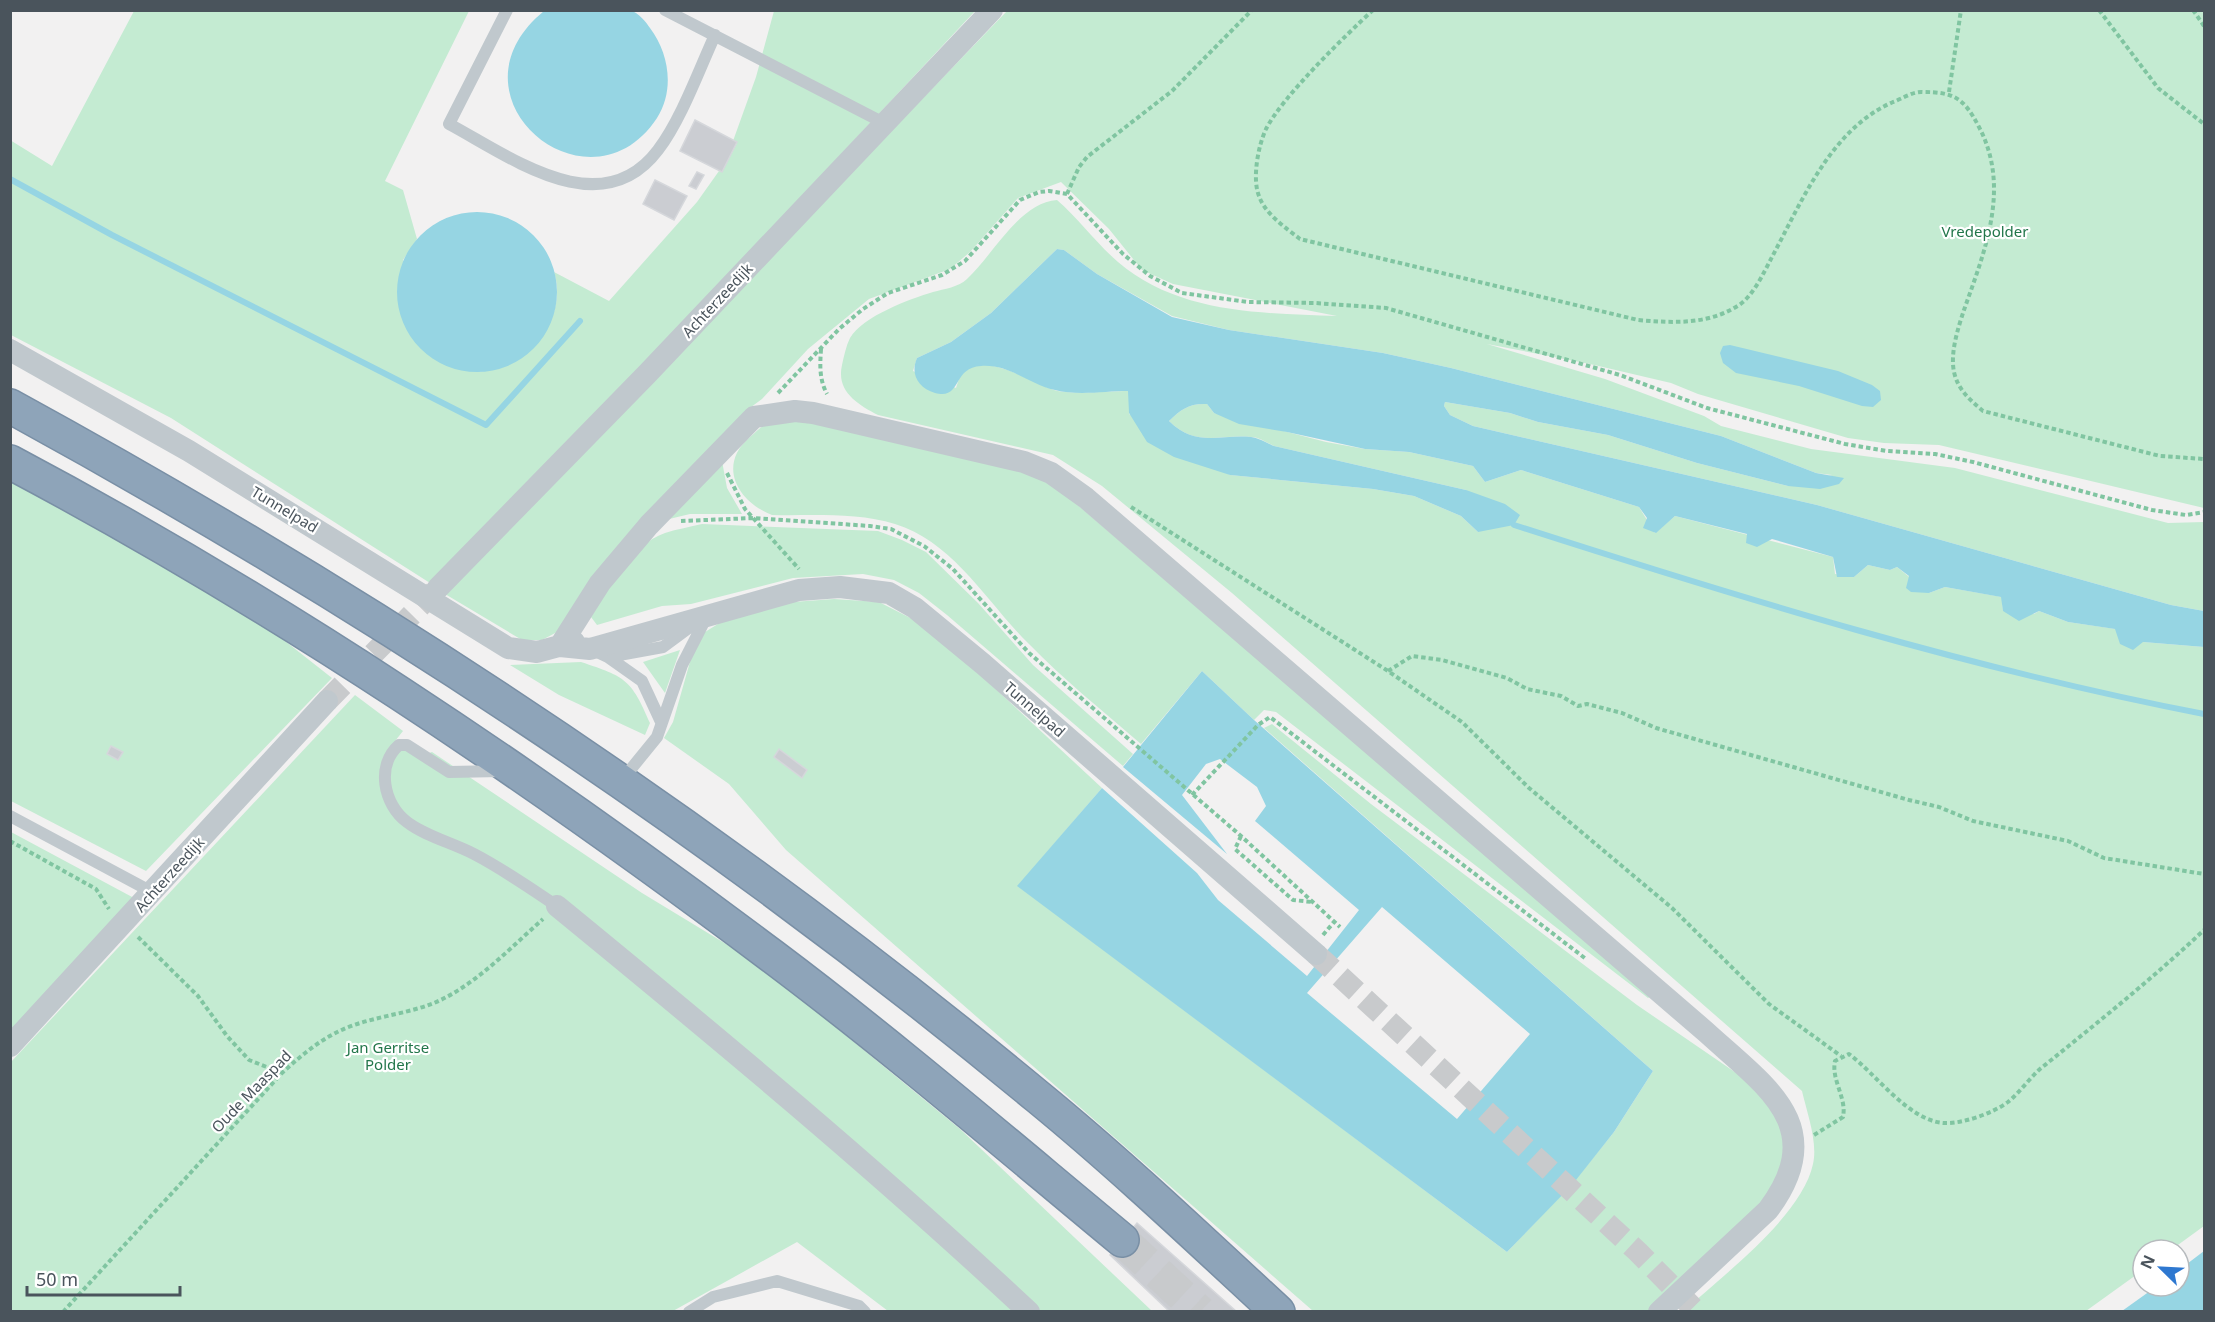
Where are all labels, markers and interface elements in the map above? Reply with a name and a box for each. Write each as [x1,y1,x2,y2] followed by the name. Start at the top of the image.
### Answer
[1942,221,2028,241] park label: Vredepolder
[677,258,757,342] street label: Achterzeedijk
[248,481,322,537] street label: Tunnelpad
[1000,677,1070,741] street label: Tunnelpad
[130,832,208,916] street label: Achterzeedijk
[345,1037,429,1074] park label: Jan Gerritse Polder
[207,1046,295,1136] street label: Oude Maaspad
[2131,1238,2191,1298] north arrow
[2135,1251,2160,1272] text: N
[27,1259,180,1297] scale bar
[36,1267,78,1291] text: 50 m

